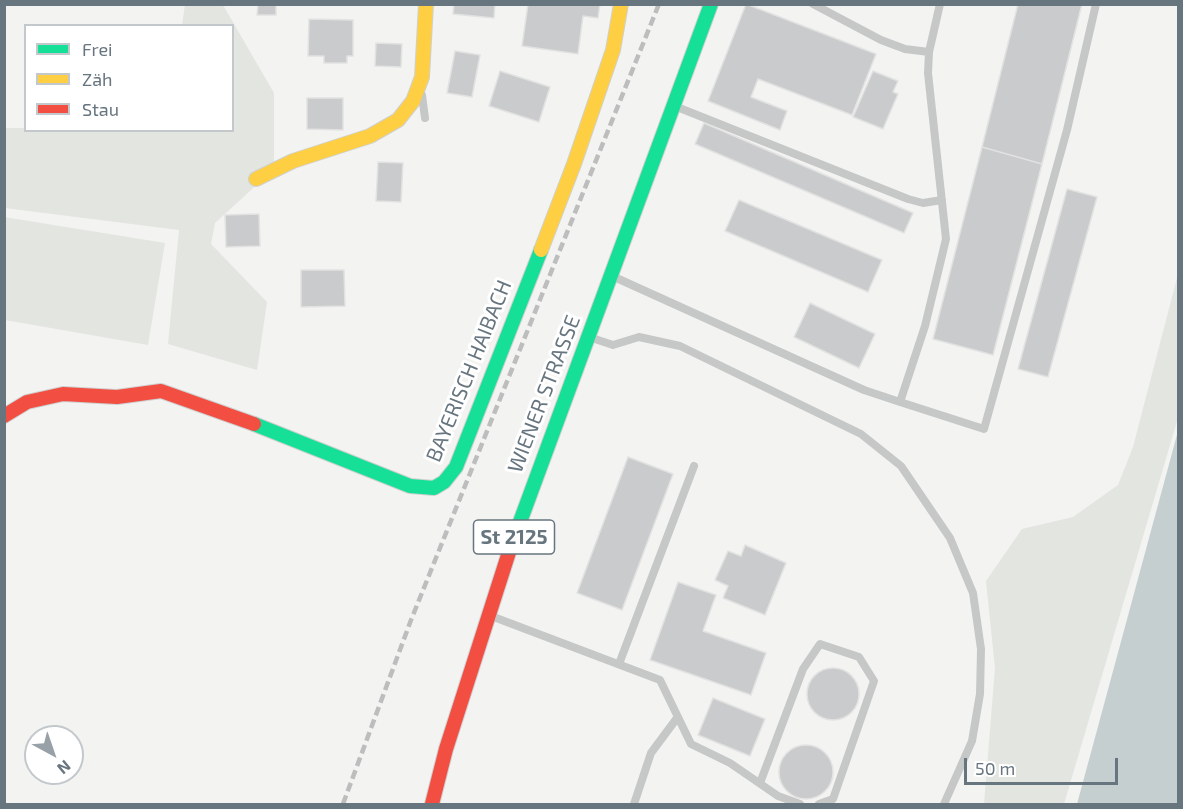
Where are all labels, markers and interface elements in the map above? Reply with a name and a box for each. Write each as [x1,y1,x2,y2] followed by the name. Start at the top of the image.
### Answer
[24,24,234,132] legend
[82,38,113,60] text: Frei
[82,68,113,90] text: Zäh
[82,98,119,120] text: Stau
[421,276,517,466] street label: BAYERISCH HAIBACH
[502,312,586,476] street label: WIENER STRASSE
[474,520,554,554] road number: St 2125
[24,725,84,785] north arrow
[967,746,1122,784] scale bar
[54,757,75,779] text: N
[975,757,1015,779] text: 50 m

